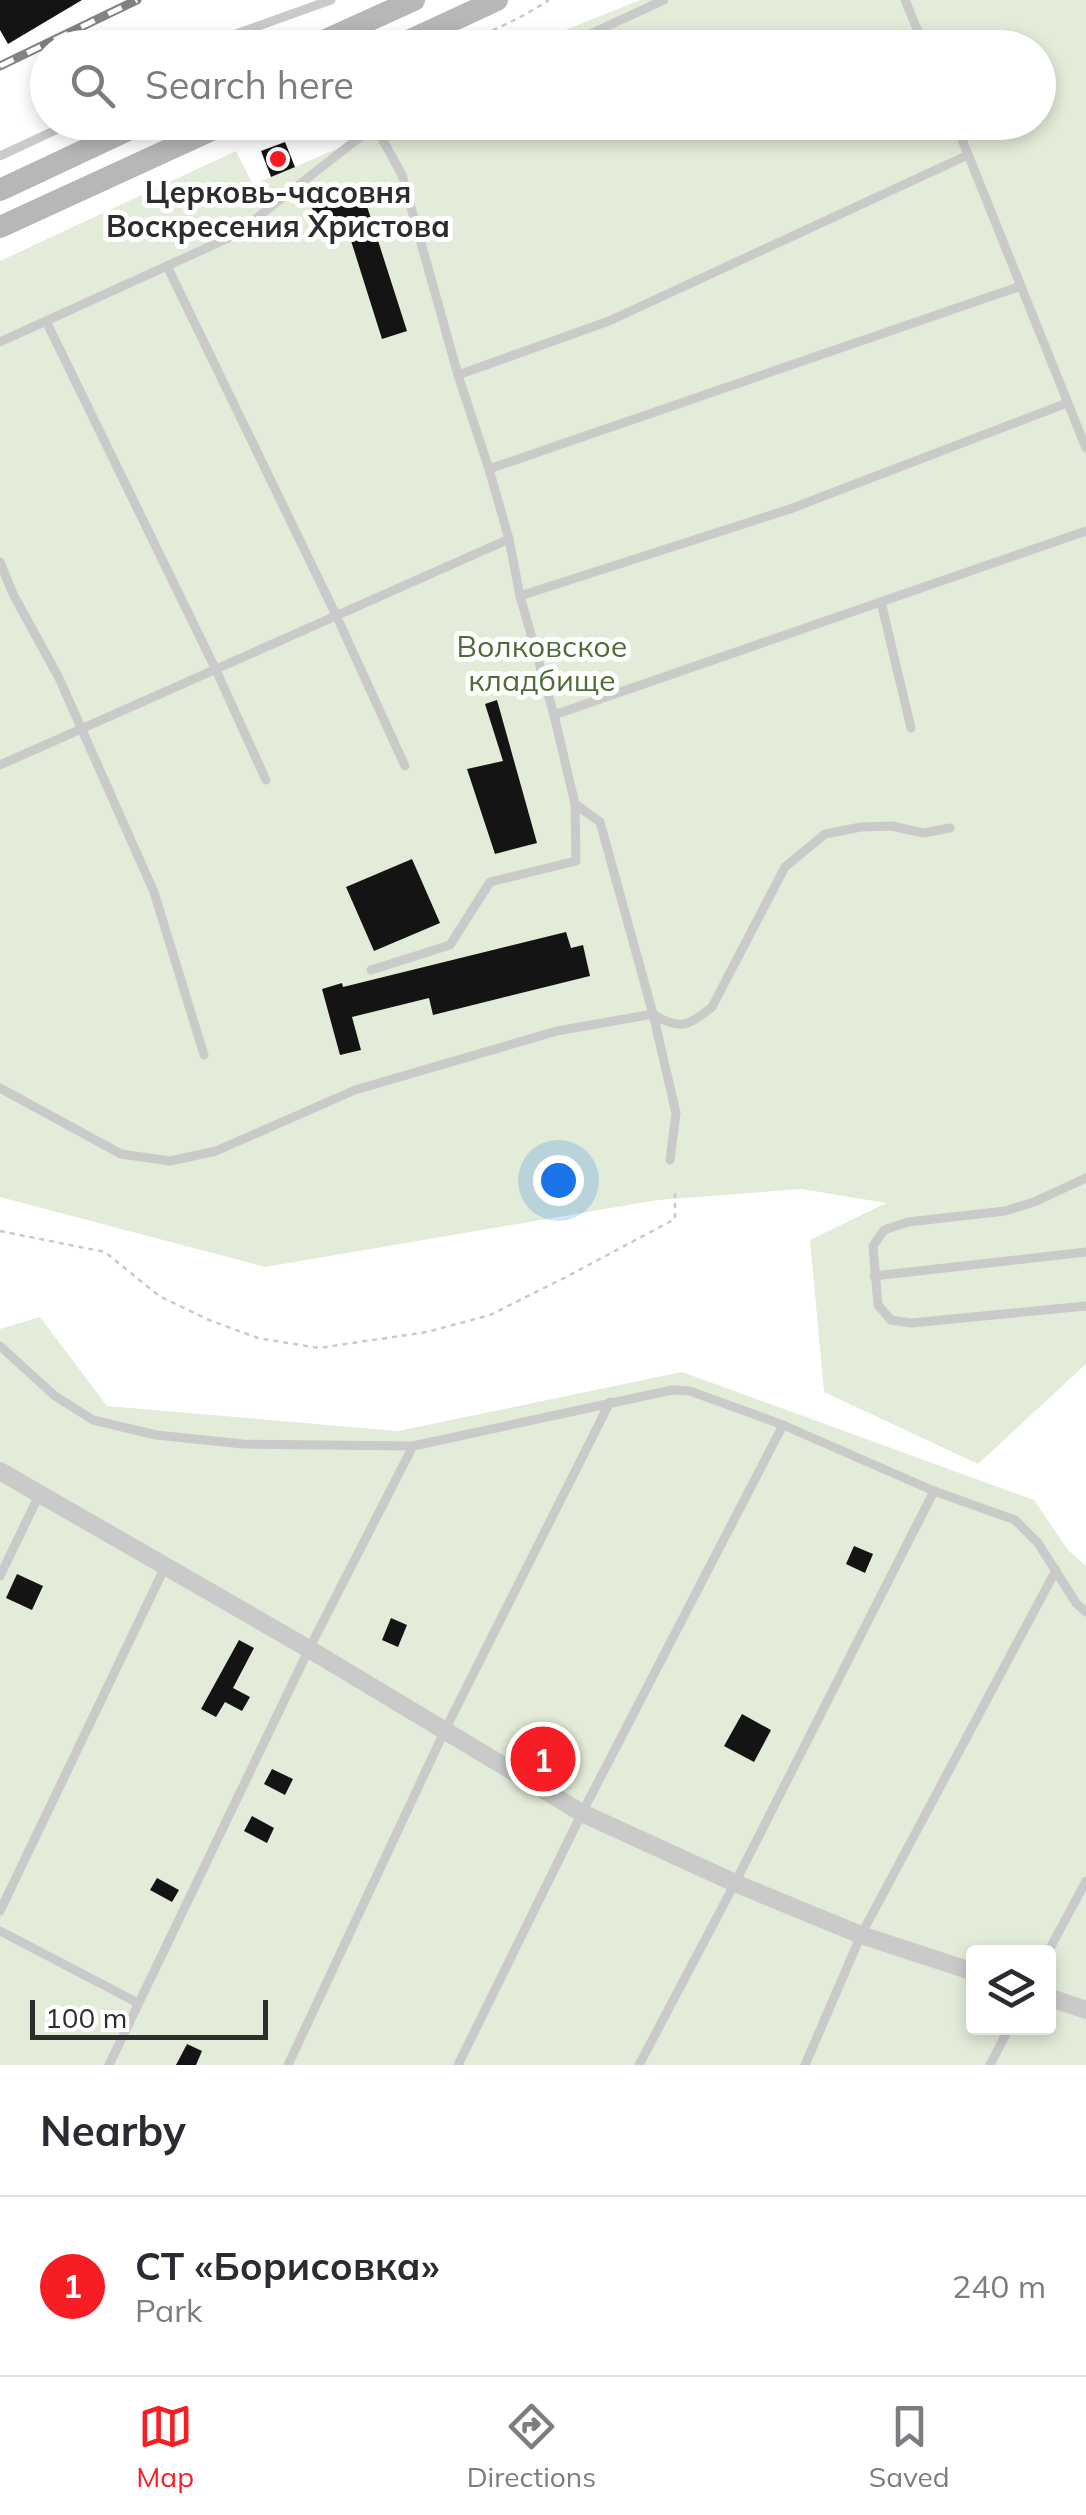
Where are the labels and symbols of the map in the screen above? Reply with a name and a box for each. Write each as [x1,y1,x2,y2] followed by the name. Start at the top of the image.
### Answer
[267,148,289,170] marker: Церковь-часовня Воскресения Христова
[106,173,450,245] place label: Церковь-часовня Воскресения Христова
[457,627,627,699] park label: Волковское кладбище
[533,1155,584,1206] your location
[510,1722,576,1796] pin: 1
[30,1995,268,2040] scale bar

